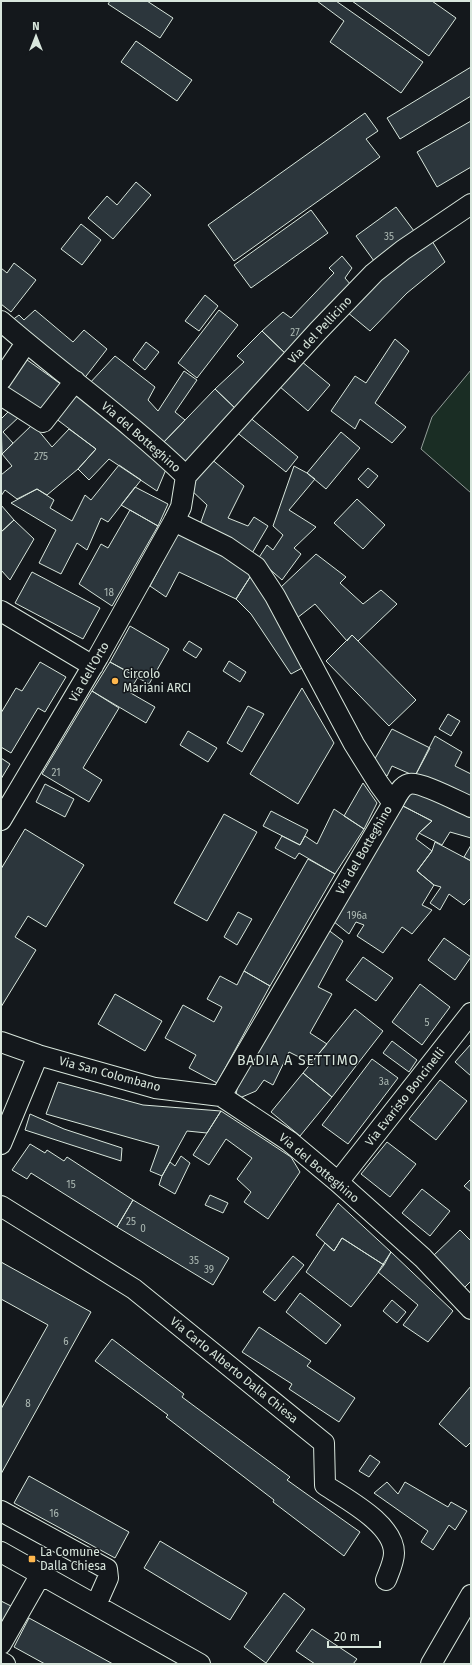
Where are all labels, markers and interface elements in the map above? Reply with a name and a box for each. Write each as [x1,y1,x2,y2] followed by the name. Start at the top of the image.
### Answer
[16,16,56,56] north arrow
[32,20,40,33] text: N
[384,231,394,243] house number: 35
[285,293,355,367] street label: Via del Pellicino
[290,327,300,339] house number: 27
[99,399,183,475] street label: Via del Botteghino
[34,451,48,463] house number: 275
[104,587,114,599] house number: 18
[66,639,112,705] street label: Via dell'Orto
[123,667,191,695] place label: Circolo Mariani ARCI
[110,676,120,686] marker: Circolo Mariani ARCI
[51,767,61,779] house number: 21
[333,803,395,897] street label: Via del Botteghino
[347,910,367,922] house number: 196a
[424,1017,430,1029] house number: 5
[362,1045,448,1149] street label: Via Evaristo Boncinelli
[237,1052,359,1069] district label: BADIA A SETTIMO
[58,1054,162,1094] street label: Via San Colombano
[379,1076,389,1088] house number: 3a
[276,1130,362,1206] street label: Via del Botteghino
[66,1179,76,1191] house number: 15
[126,1216,136,1228] house number: 25
[140,1223,146,1235] house number: 0
[189,1255,199,1267] house number: 35
[204,1264,214,1276] house number: 39
[167,1314,301,1426] street label: Via Carlo Alberto Dalla Chiesa
[63,1336,69,1348] house number: 6
[25,1398,31,1410] house number: 8
[49,1508,59,1520] house number: 16
[40,1545,106,1573] place label: La Comune Dalla Chiesa
[27,1554,37,1564] marker: La Comune Dalla Chiesa
[328,1623,380,1649] scale bar
[334,1630,360,1644] text: 20 m

